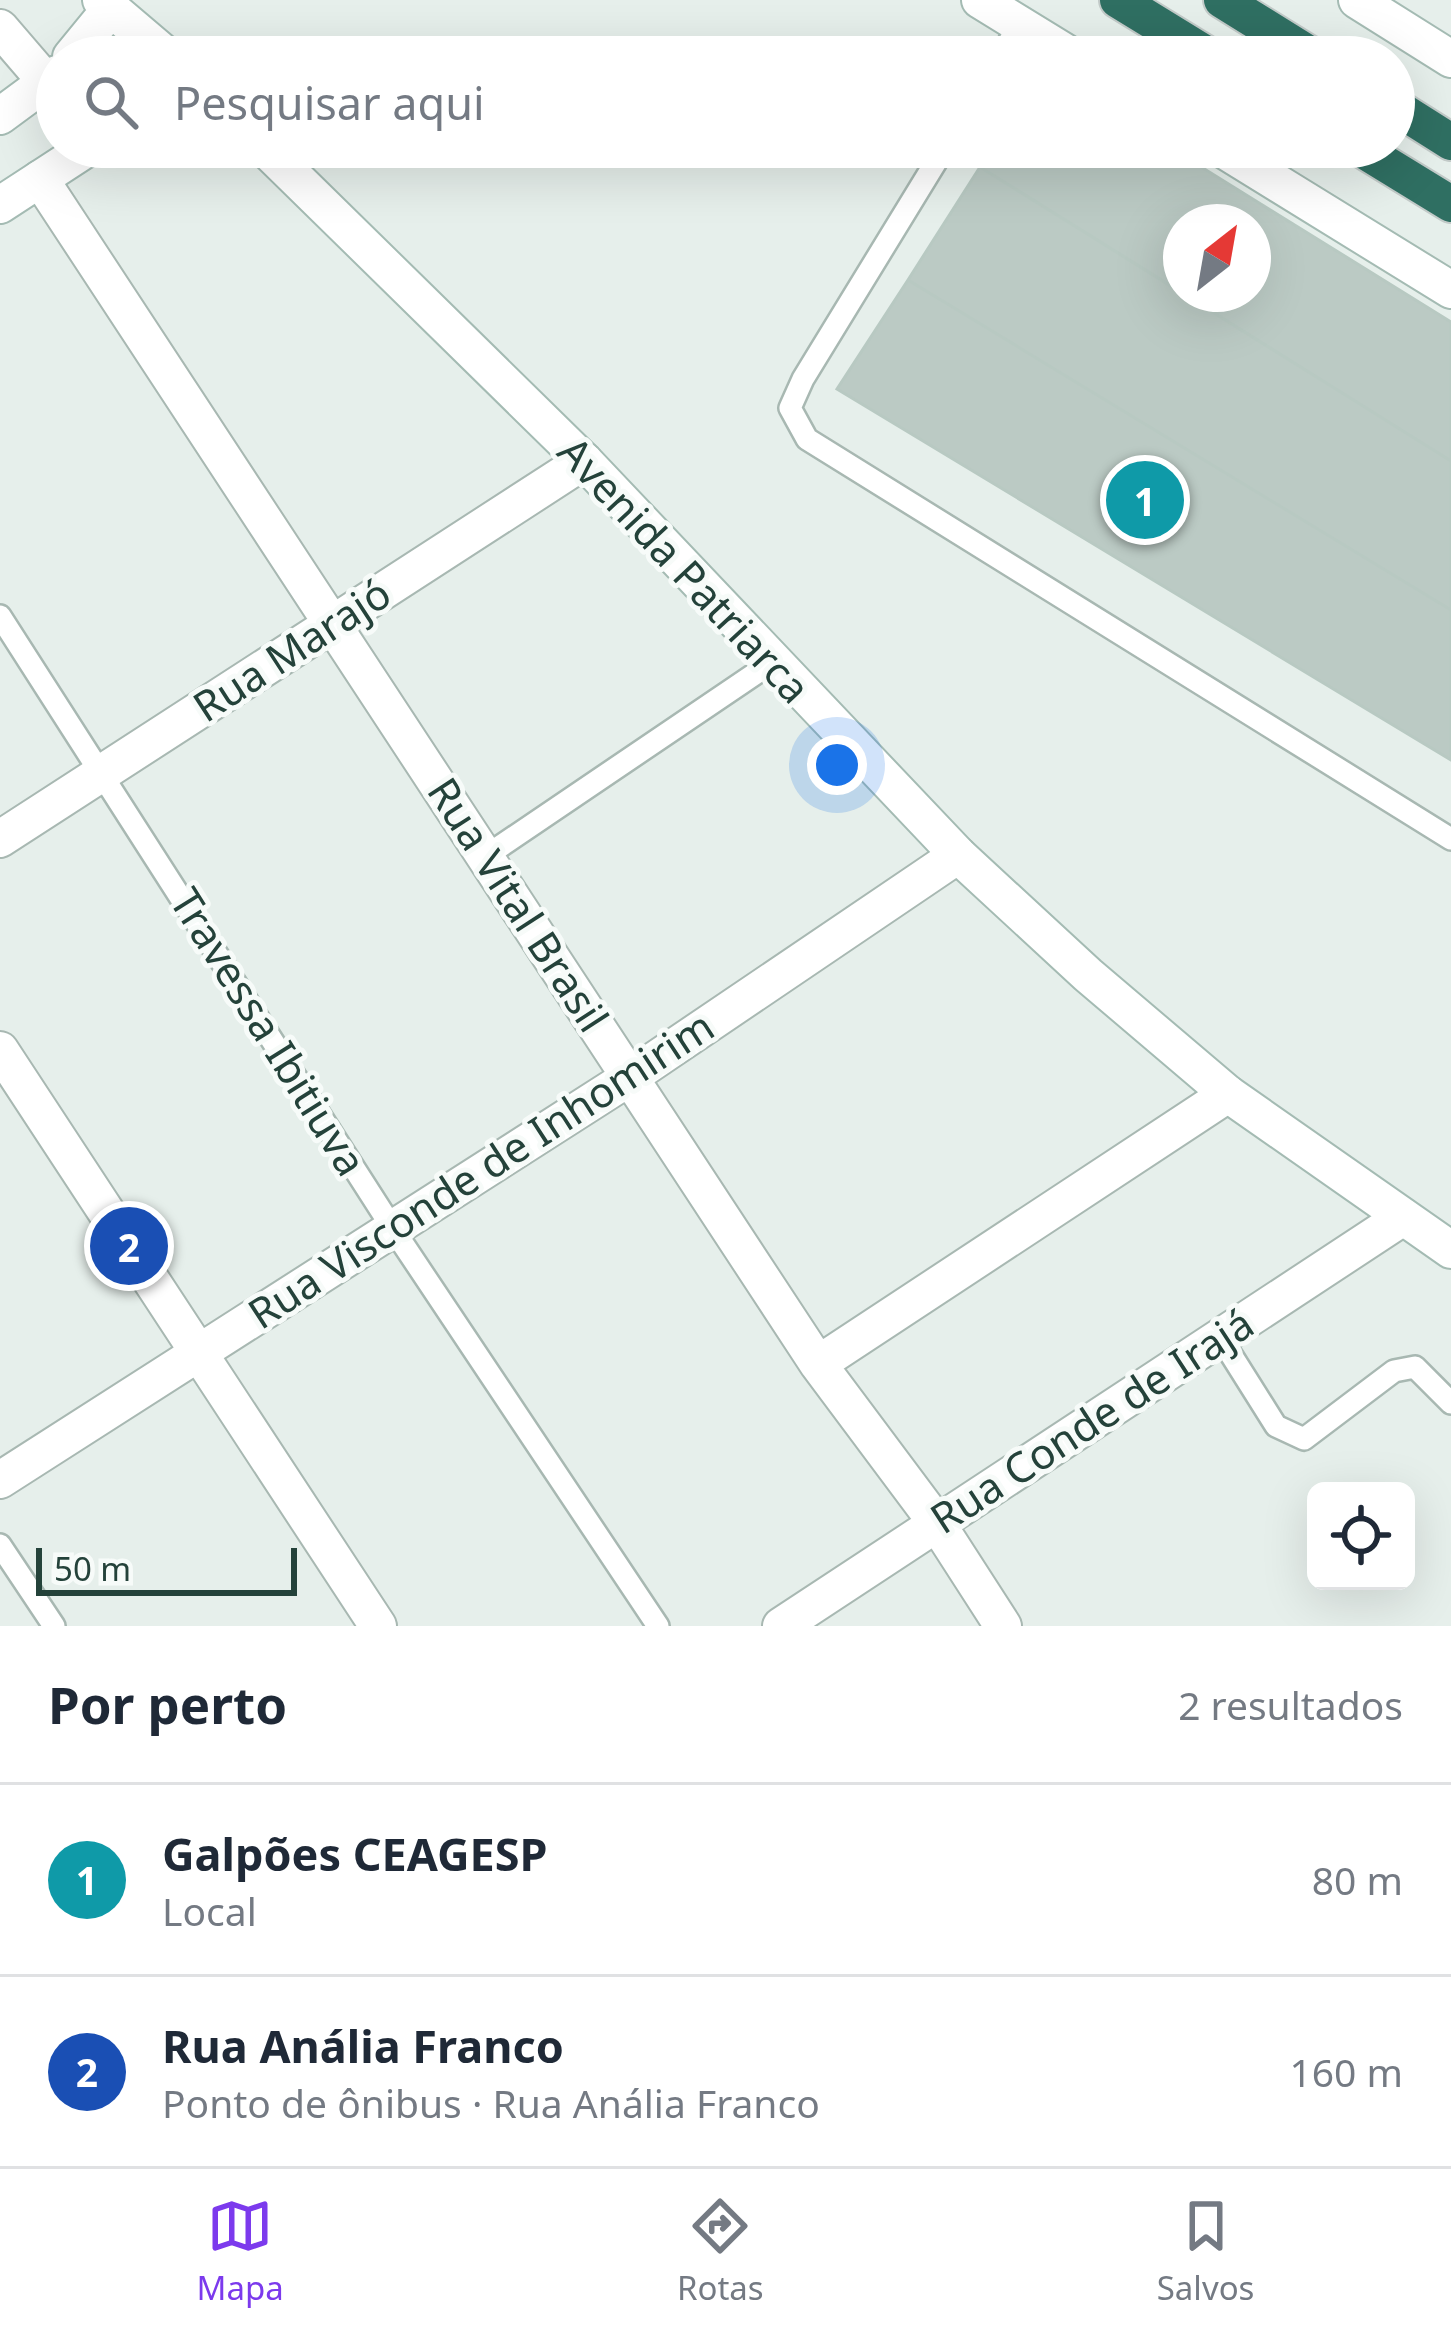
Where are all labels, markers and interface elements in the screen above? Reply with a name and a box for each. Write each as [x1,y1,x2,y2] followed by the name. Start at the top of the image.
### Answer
[36,36,1415,168] search box
[78,69,144,135] icon: search
[174,72,485,133] text: Pesquisar aqui
[1163,204,1271,312] north arrow
[547,423,824,715] street label: Avenida Patriarca
[1106,455,1184,545] pin: 1
[182,564,401,734] street label: Rua Marajó
[807,735,867,795] your location
[416,766,623,1042] street label: Rua Vital Brasil
[158,877,381,1186] street label: Travessa Ibitiuva
[236,997,724,1341] street label: Rua Visconde de Inhomirim
[90,1201,168,1291] pin: 2
[919,1294,1264,1546] street label: Rua Conde de Irajá
[1307,1482,1415,1590] map controls
[1307,1482,1415,1590] button: locate
[36,1542,297,1595] scale bar
[54,1546,131,1591] text: 50 m
[48,1669,287,1739] text: Por perto
[1178,1678,1403,1731] text: 2 resultados
[162,1823,548,1884] text: Galpões CEAGESP
[76,1853,98,1906] text: 1
[1312,1853,1403,1906] text: 80 m
[162,1884,257,1937] text: Local
[162,2015,564,2076] text: Rua Anália Franco
[76,2045,98,2098] text: 2
[1289,2045,1403,2098] text: 160 m
[162,2076,820,2129] text: Ponto de ônibus · Rua Anália Franco
[197,2193,284,2310] tab: Mapa
[677,2193,764,2310] tab: Rotas
[1157,2193,1254,2310] tab: Salvos

